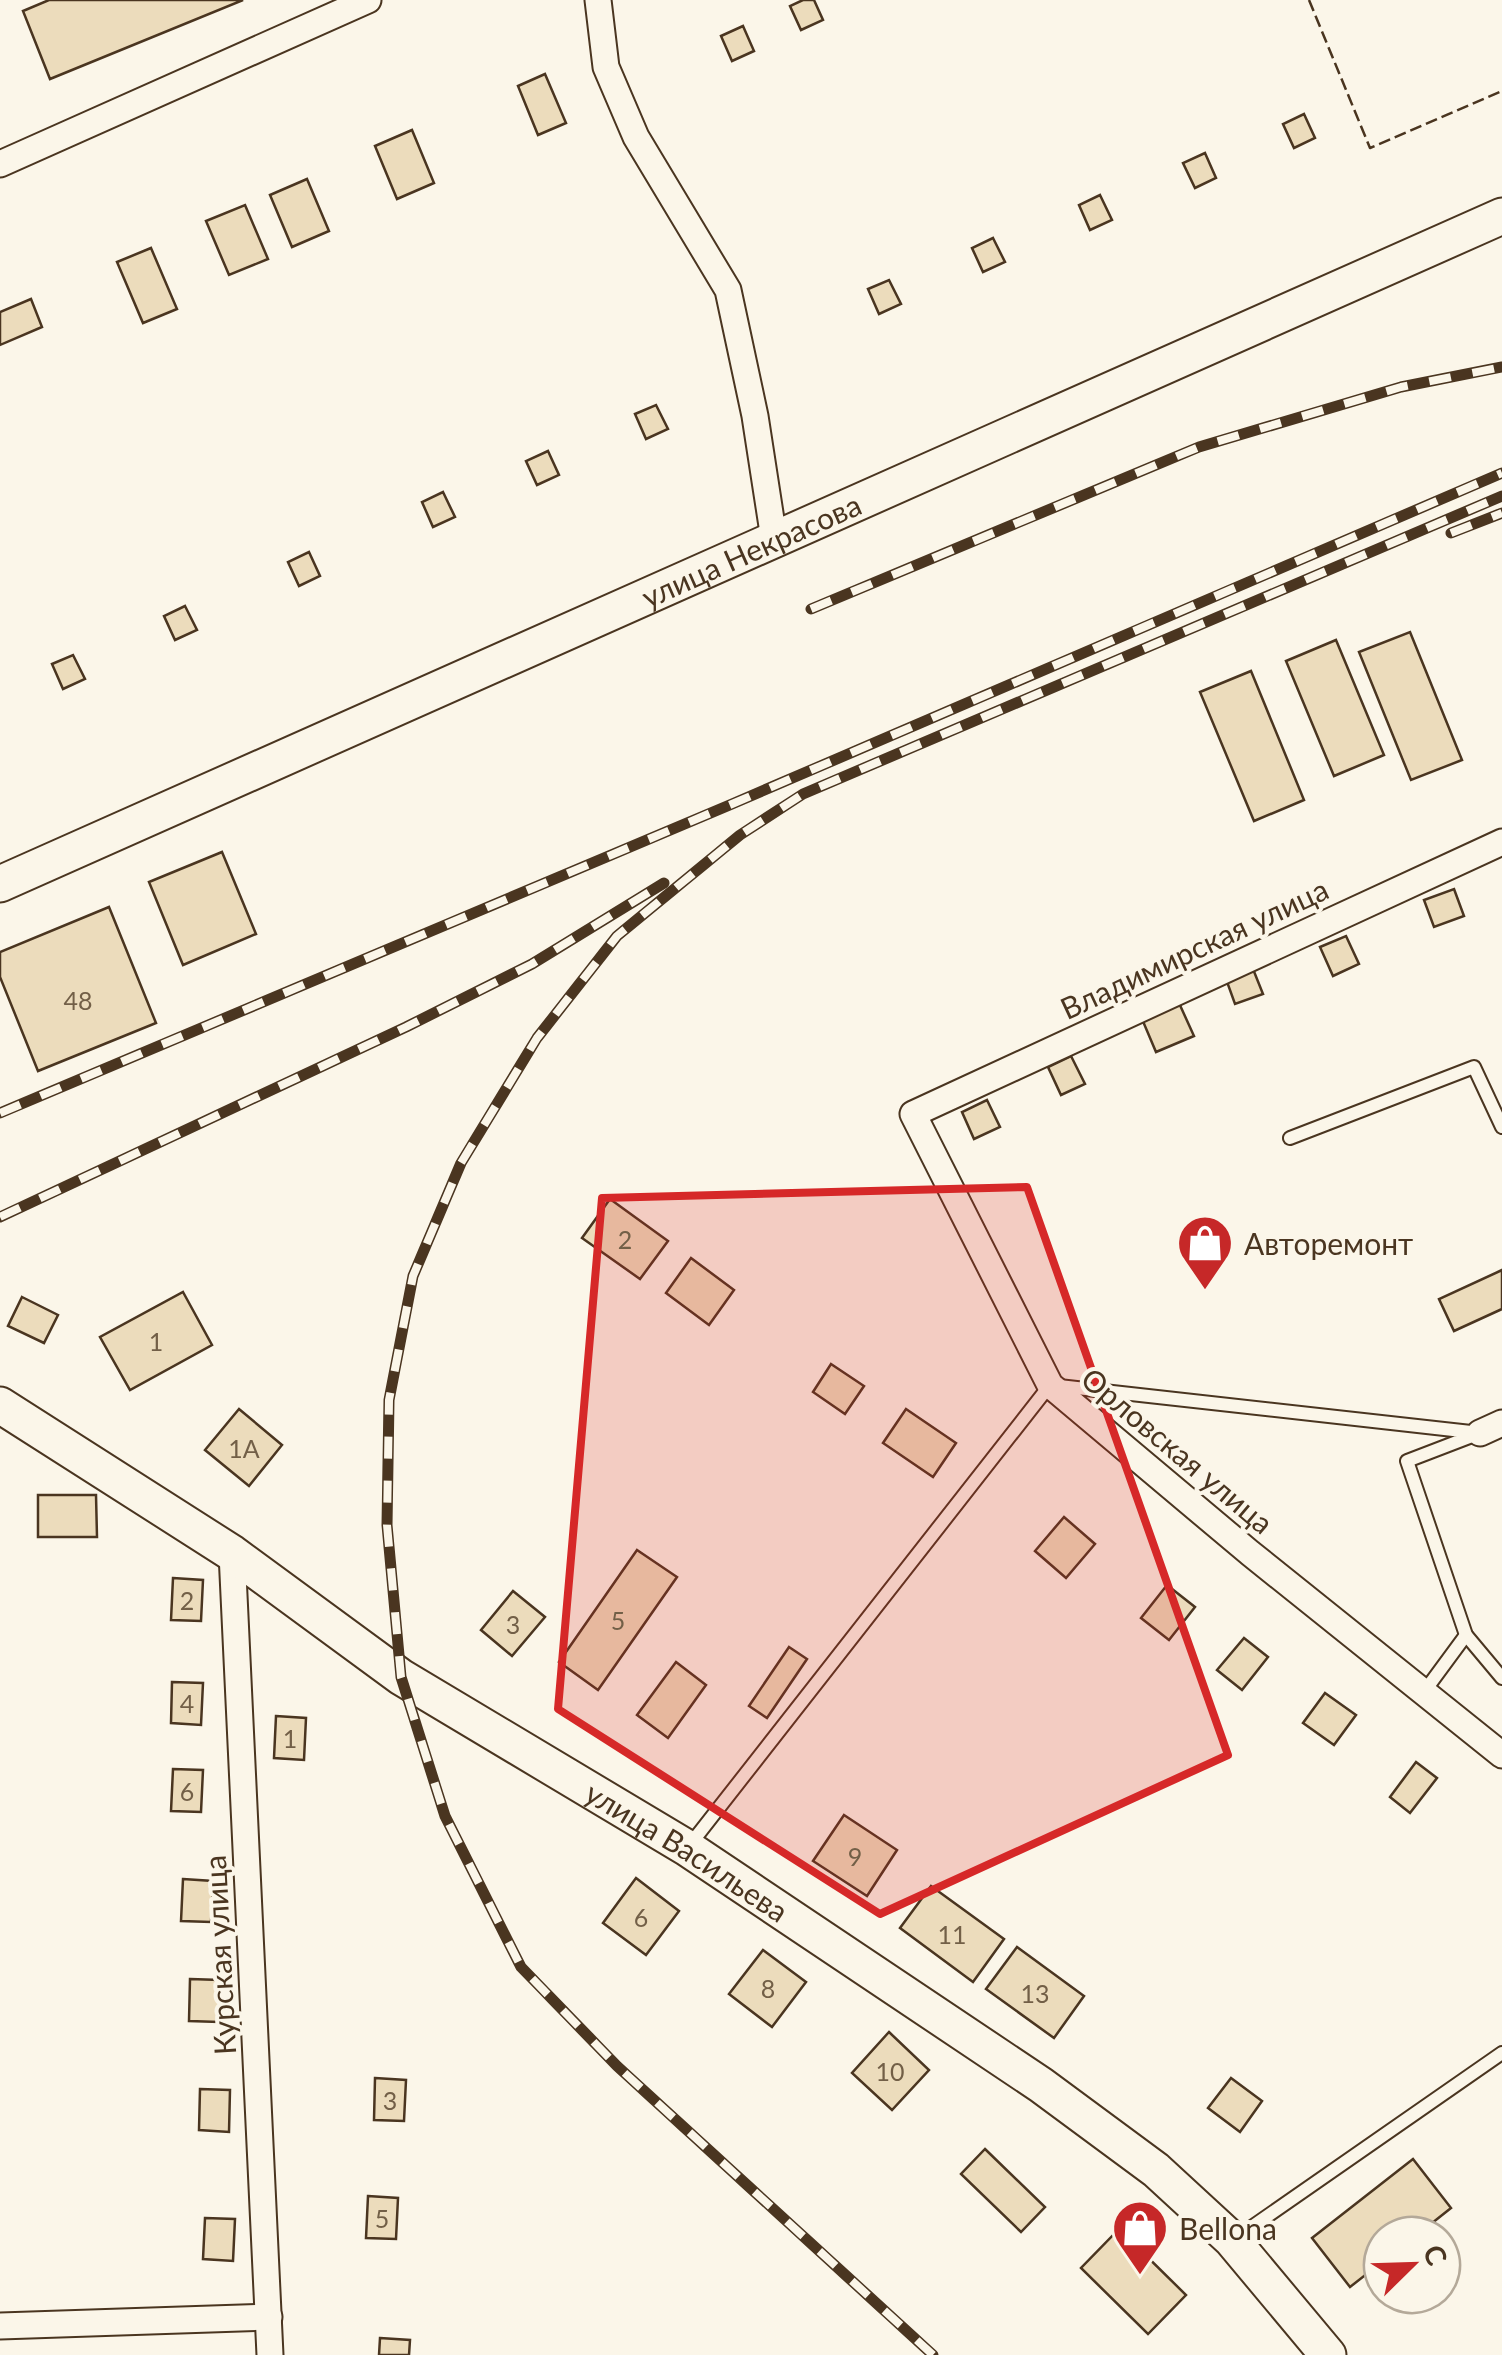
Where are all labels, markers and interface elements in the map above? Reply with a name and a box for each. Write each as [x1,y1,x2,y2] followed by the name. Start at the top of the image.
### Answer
[636,486,866,614] street label: улица Некрасова
[1054,870,1334,1026] street label: Владимирская улица
[63,985,93,1015] house number: 48
[1175,1213,1235,1292] shop icon: Авторемонт
[618,1224,632,1254] house number: 2
[1244,1225,1413,1261] place label: Авторемонт
[149,1326,163,1356] house number: 1
[1075,1359,1281,1541] street label: Орловская улица
[228,1433,260,1463] house number: 1А
[180,1585,194,1615] house number: 2
[611,1605,625,1635] house number: 5
[506,1609,520,1639] house number: 3
[180,1688,194,1718] house number: 4
[283,1723,297,1753] house number: 1
[579,1774,795,1929] street label: улица Васильева
[180,1776,194,1806] house number: 6
[848,1841,862,1871] house number: 9
[196,1854,242,2056] street label: Курская улица
[634,1902,648,1932] house number: 6
[937,1919,967,1949] house number: 11
[761,1973,775,2003] house number: 8
[1020,1978,1050,2008] house number: 13
[875,2056,905,2086] house number: 10
[383,2085,397,2115] house number: 3
[1110,2198,1170,2277] shop icon: Bellona
[375,2203,389,2233] house number: 5
[1179,2210,1277,2246] place label: Bellona
[1362,2215,1462,2315] north arrow
[1417,2240,1455,2270] text: С

